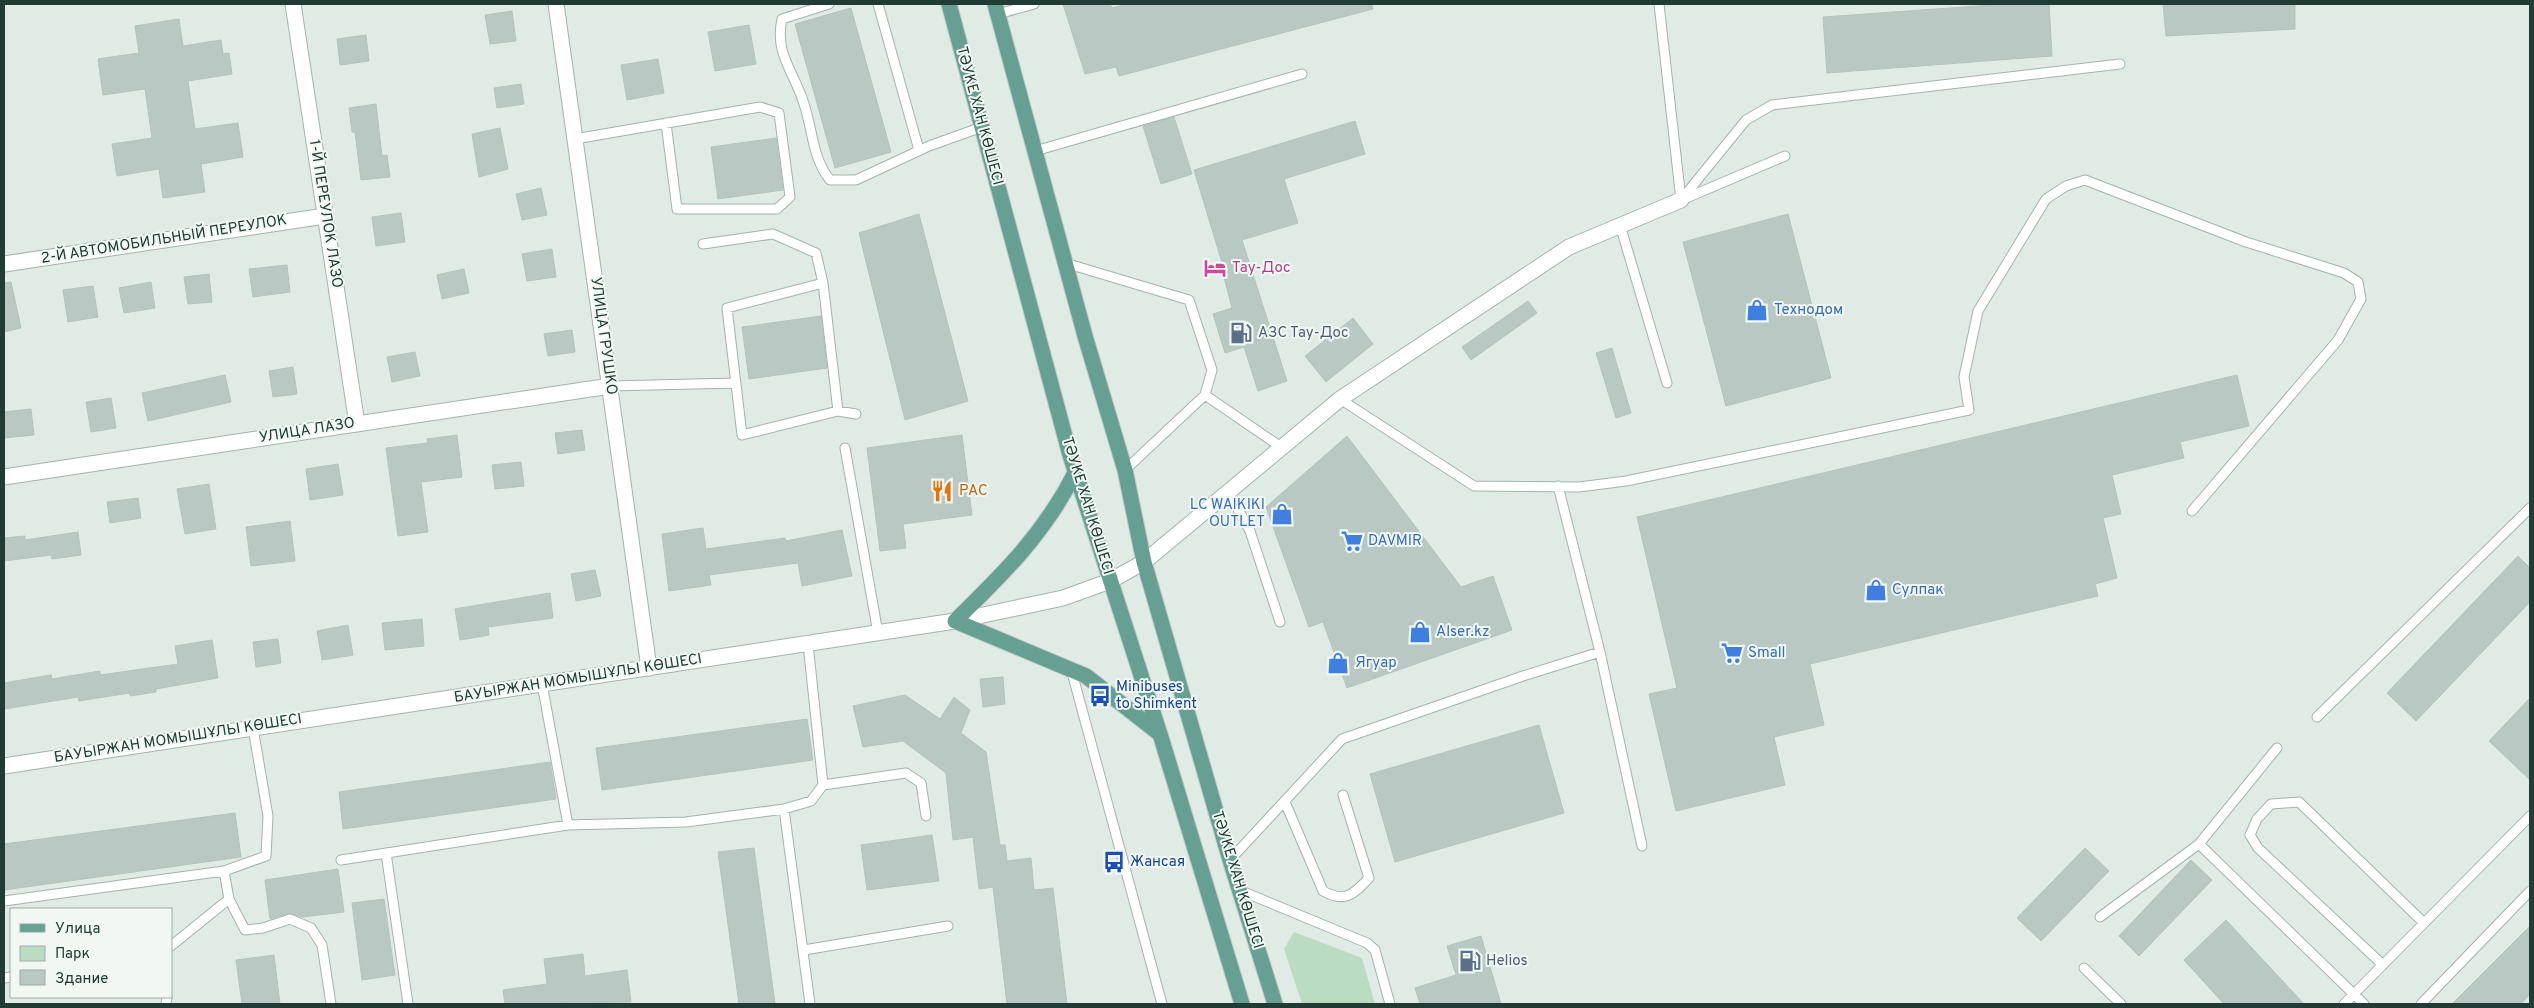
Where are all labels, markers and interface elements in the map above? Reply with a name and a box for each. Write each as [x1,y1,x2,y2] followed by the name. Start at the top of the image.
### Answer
[951,45,1007,187] street label: ТӘУКЕ ХАН КӨШЕСІ
[304,138,348,290] street label: 1-Й ПЕРЕУЛОК ЛАЗО
[39,209,288,269] street label: 2-Й АВТОМОБИЛЬНЫЙ ПЕРЕУЛОК
[1202,255,1228,281] hotel icon: Тау-Дос
[1232,259,1290,278] place label: Тау-Дос
[585,276,621,396] street label: УЛИЦА ГРУШКО
[1744,297,1770,323] shop icon: Технодом
[1774,301,1843,320] place label: Технодом
[1228,320,1254,346] fuel station icon: АЗС Тау-Дос
[1258,324,1349,343] place label: АЗС Тау-Дос
[258,414,356,448] street label: УЛИЦА ЛАЗО
[1057,435,1117,577] street label: ТӘУКЕ ХАН КӨШЕСІ
[929,478,955,504] restaurant icon: РАС
[959,482,988,501] place label: РАС
[1190,496,1265,532] place label: LC WAIKIKI OUTLET
[1269,501,1295,527] shop icon: LC WAIKIKI OUTLET
[1339,528,1365,554] supermarket icon: DAVMIR
[1368,532,1422,551] place label: DAVMIR
[1863,577,1889,603] shop icon: Сулпак
[1892,581,1944,600] place label: Сулпак
[1407,619,1433,645] shop icon: Alser.kz
[1436,623,1490,642] place label: Alser.kz
[1719,640,1745,666] supermarket icon: Small
[1748,644,1786,663] place label: Small
[453,650,703,708] street label: БАУЫРЖАН МОМЫШҰЛЫ КӨШЕСІ
[1325,650,1351,676] shop icon: Ягуар
[1355,654,1397,673] place label: Ягуар
[1116,678,1197,714] place label: Minibuses to Shimkent
[1087,683,1113,709] bus stop icon: Minibuses to Shimkent
[53,710,303,768] street label: БАУЫРЖАН МОМЫШҰЛЫ КӨШЕСІ
[1207,809,1267,951] street label: ТӘУКЕ ХАН КӨШЕСІ
[1101,849,1127,875] bus stop icon: Жансая
[1130,853,1185,872] place label: Жансая
[10,908,172,998] legend
[55,920,100,939] text: Улица
[55,945,90,964] text: Парк
[1457,948,1483,974] fuel station icon: Helios
[1486,952,1528,971] place label: Helios
[55,970,108,989] text: Здание

